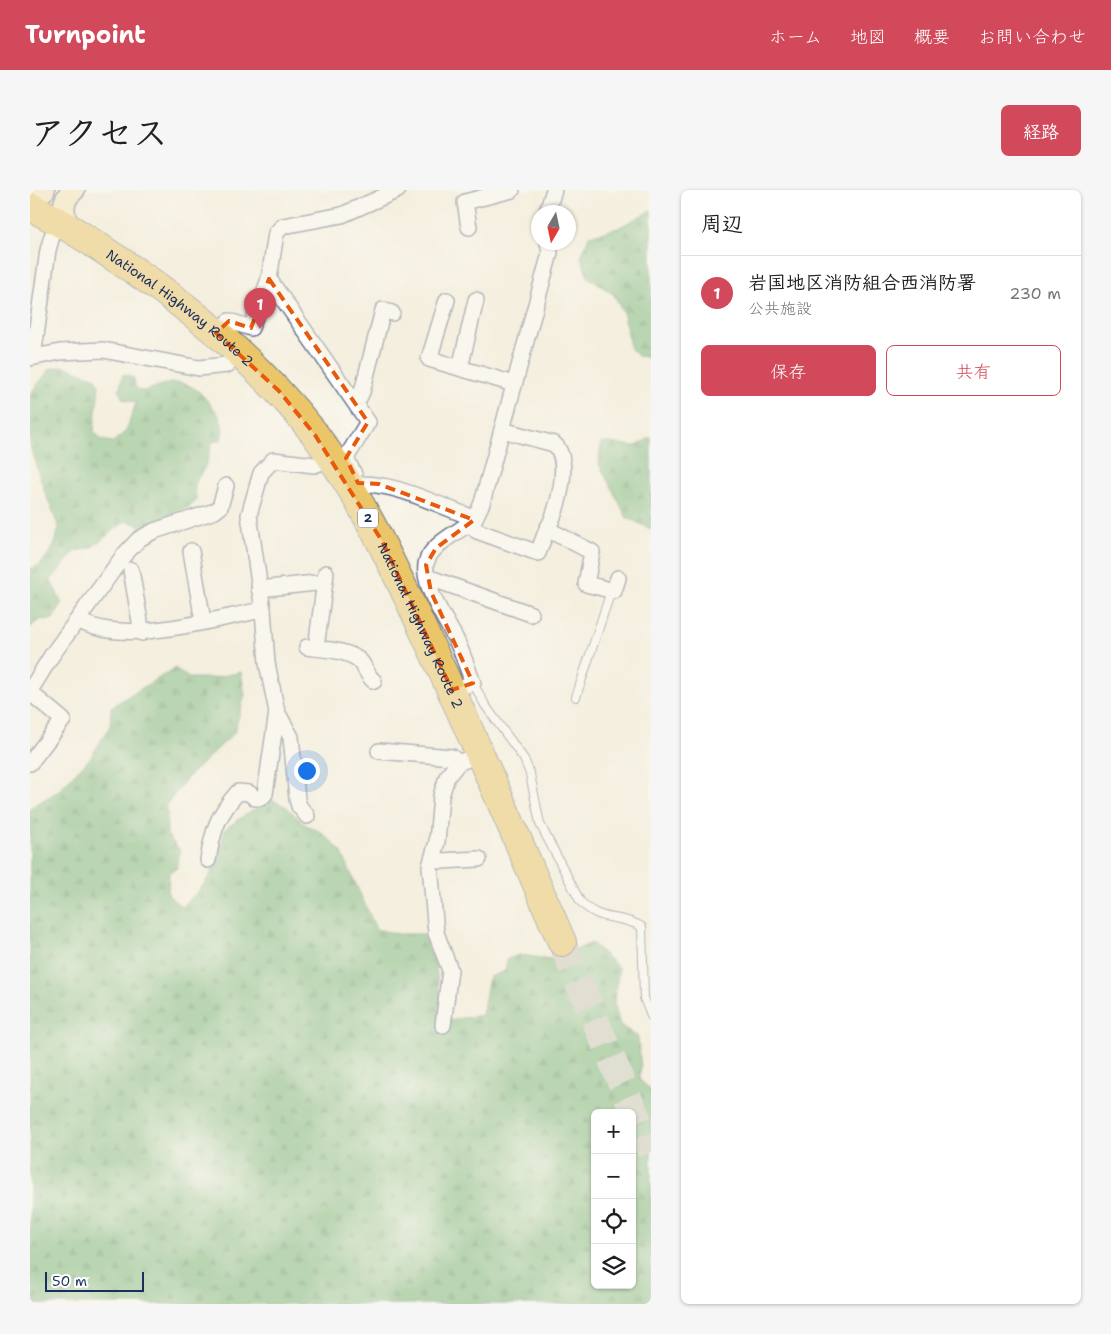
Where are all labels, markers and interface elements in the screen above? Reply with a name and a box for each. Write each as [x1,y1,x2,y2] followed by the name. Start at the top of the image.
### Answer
[25,19,146,51] text: Turnpoint
[769,25,822,49] text: ホーム
[850,25,886,49] text: 地図
[914,25,950,49] text: 概要
[978,25,1086,49] text: お問い合わせ
[1001,105,1081,156] button: 経路
[30,109,168,156] text: アクセス
[531,205,576,250] north arrow
[701,210,743,238] text: 周辺
[103,245,257,370] street label: National Highway Route 2
[748,270,976,295] text: 岩国地区消防組合西消防署
[713,283,721,304] text: 1
[1009,283,1061,304] text: 230 m
[244,288,276,329] pin: 1
[748,298,812,319] text: 公共施設
[701,345,876,396] button: 保存
[886,345,1061,396] button: 共有
[358,508,378,528] road number: 2
[374,540,467,711] street label: National Highway Route 2
[294,758,320,784] your location
[591,1109,636,1289] map controls
[591,1109,636,1154] button: +
[591,1154,636,1199] button: −
[591,1199,636,1244] button: locate
[591,1244,636,1289] button: layers
[45,1269,144,1292] scale bar
[52,1272,87,1290] text: 50 m

